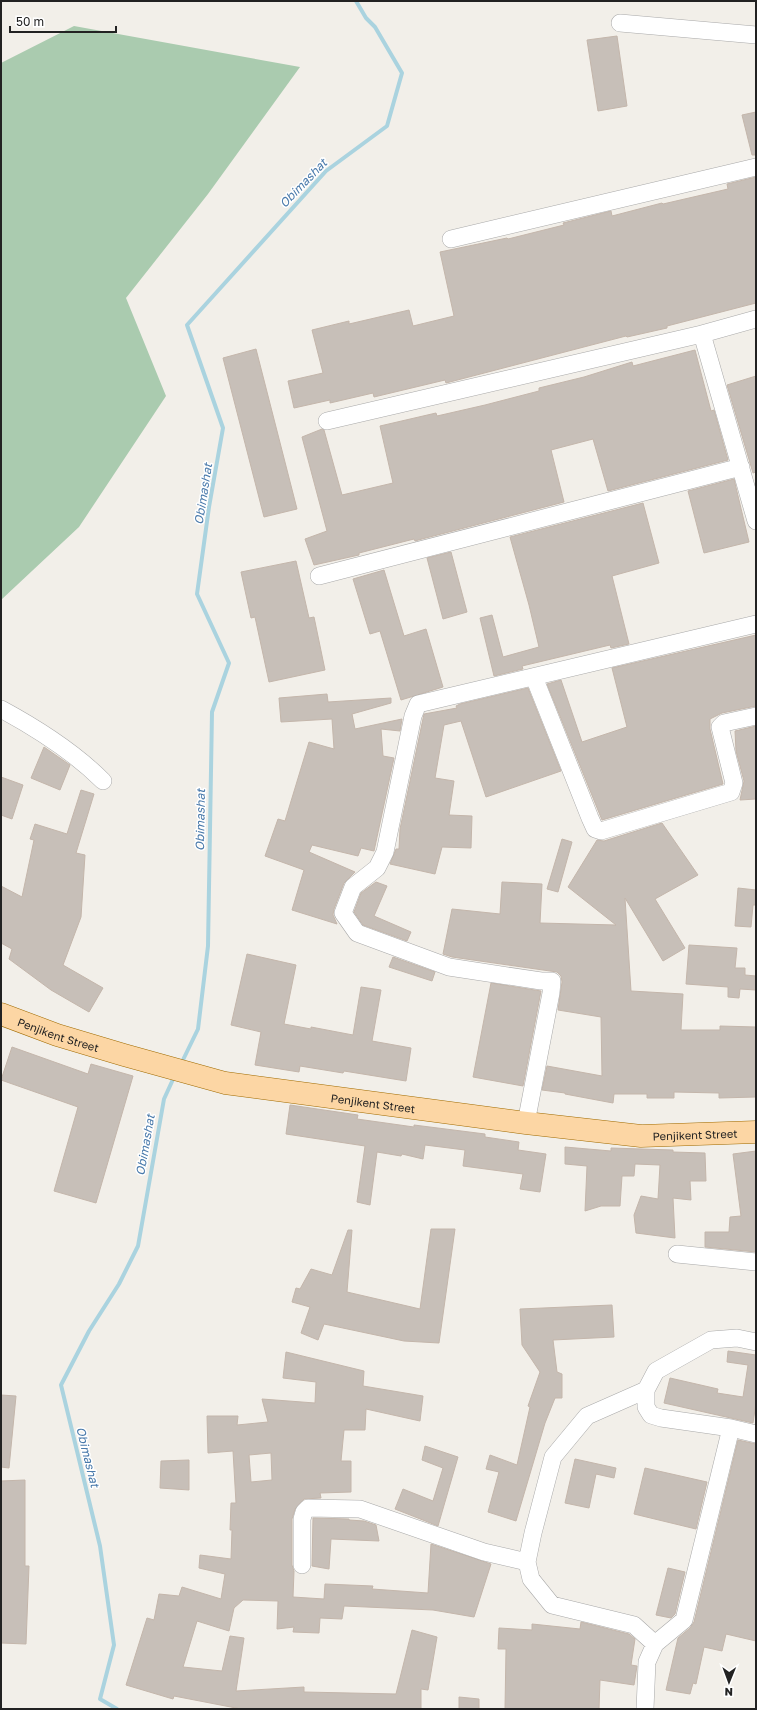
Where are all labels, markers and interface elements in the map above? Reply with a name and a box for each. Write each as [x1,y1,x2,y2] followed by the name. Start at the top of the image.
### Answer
[10,8,116,34] scale bar
[16,14,44,29] text: 50 m
[276,155,331,211] water label: Obimashat
[191,461,215,526] water label: Obimashat
[192,788,208,851] water label: Obimashat
[16,1014,101,1054] street label: Penjikent Street
[330,1091,416,1115] street label: Penjikent Street
[132,1112,158,1177] water label: Obimashat
[652,1126,738,1142] street label: Penjikent Street
[73,1425,103,1490] water label: Obimashat
[709,1662,749,1702] north arrow
[725,1686,733,1699] text: N

